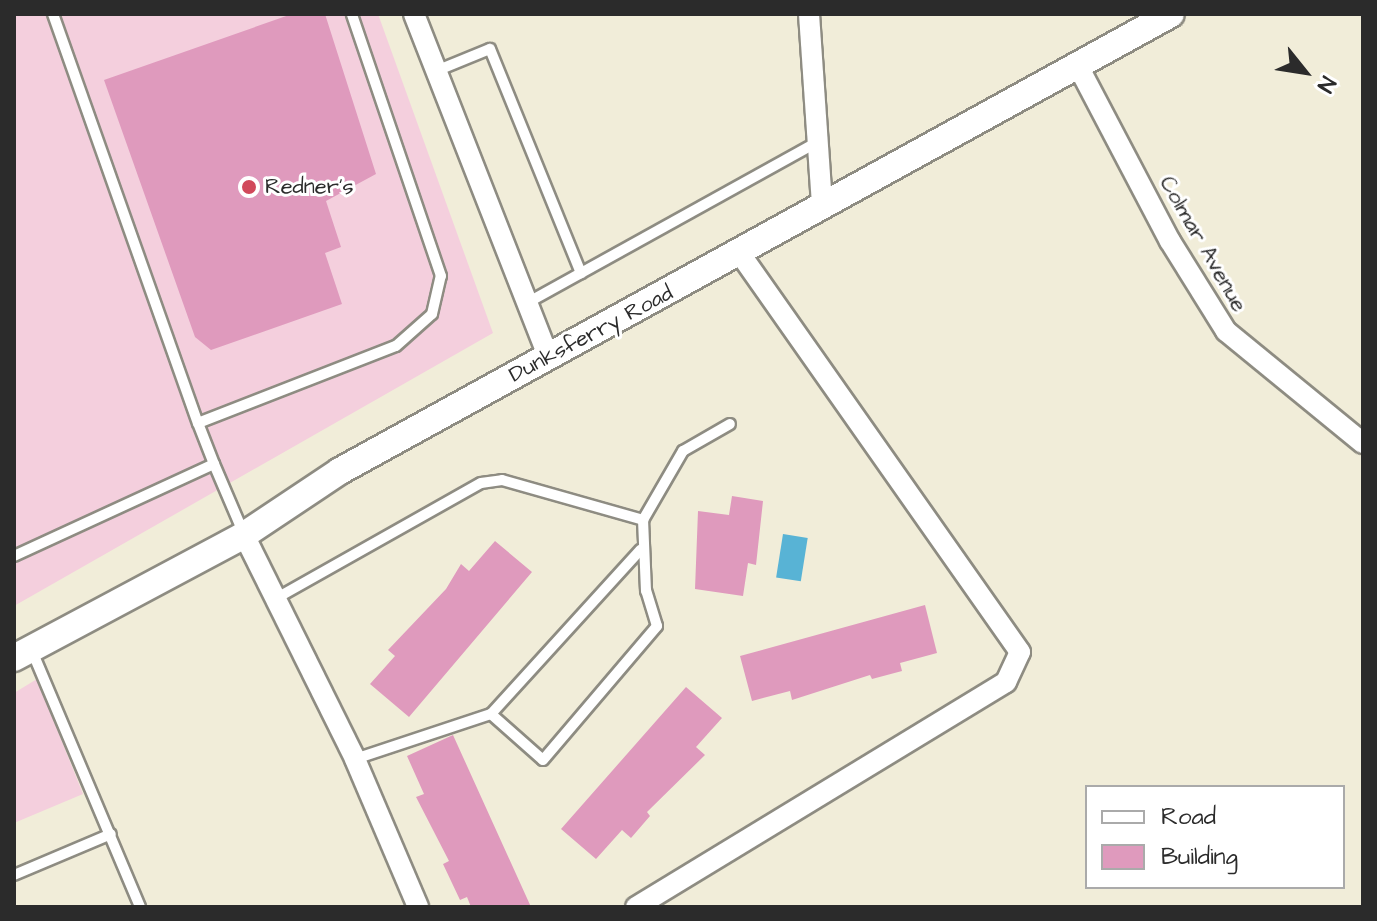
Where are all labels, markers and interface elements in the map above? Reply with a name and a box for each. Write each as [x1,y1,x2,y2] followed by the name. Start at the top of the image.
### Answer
[1265,32,1345,112] north arrow
[1309,71,1343,98] text: N
[1154,172,1252,316] street label: Colmar Avenue
[265,174,354,200] place label: Redner's
[240,178,258,196] marker: Redner's
[505,280,677,388] street label: Dunksferry Road
[1085,785,1345,889] legend
[1161,800,1216,834] text: Road
[1161,840,1238,874] text: Building

